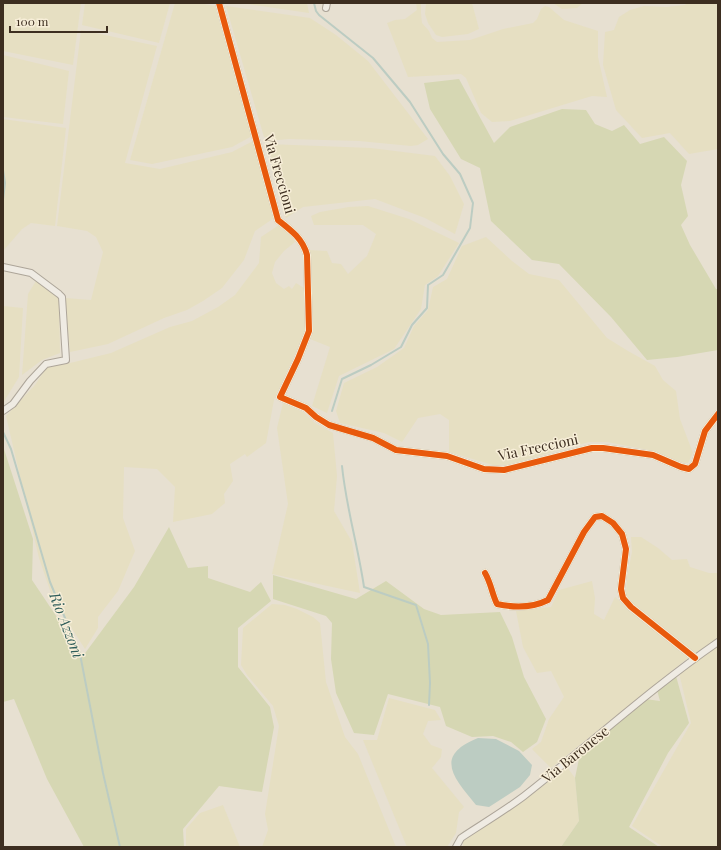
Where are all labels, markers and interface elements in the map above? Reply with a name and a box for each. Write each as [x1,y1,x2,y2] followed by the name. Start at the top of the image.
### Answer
[10,8,107,34] scale bar
[16,13,49,29] text: 100 m
[259,131,300,216] street label: Via Freccioni
[495,429,580,465] street label: Via Freccioni
[45,588,89,661] water label: Rio Azzoni
[537,721,612,787] street label: Via Baronese

